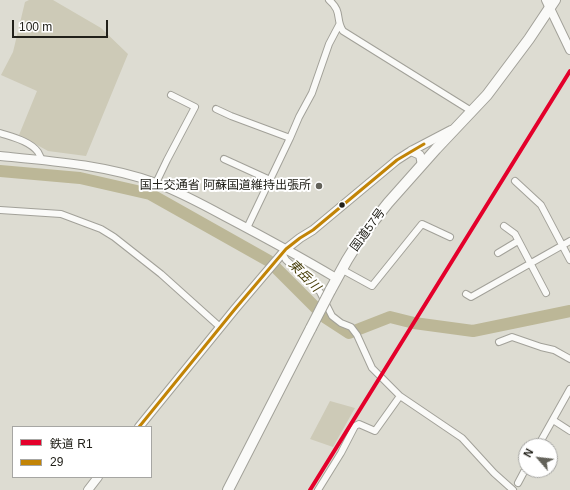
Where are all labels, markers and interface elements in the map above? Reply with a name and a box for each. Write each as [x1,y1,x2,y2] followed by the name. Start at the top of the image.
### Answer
[14,12,110,38] scale bar
[19,20,52,34] text: 100 m
[140,179,311,193] place label: 国土交通省 阿蘇国道維持出張所
[314,181,324,191] marker: 国土交通省 阿蘇国道維持出張所
[337,200,347,210] unlabelled marker
[348,206,388,254] street label: 国道57号
[285,257,323,295] water label: 東岳川
[12,426,152,478] legend
[50,437,93,451] text: 鉄道 R1
[518,438,558,478] north arrow
[521,447,535,459] text: N
[50,455,63,469] text: 29

